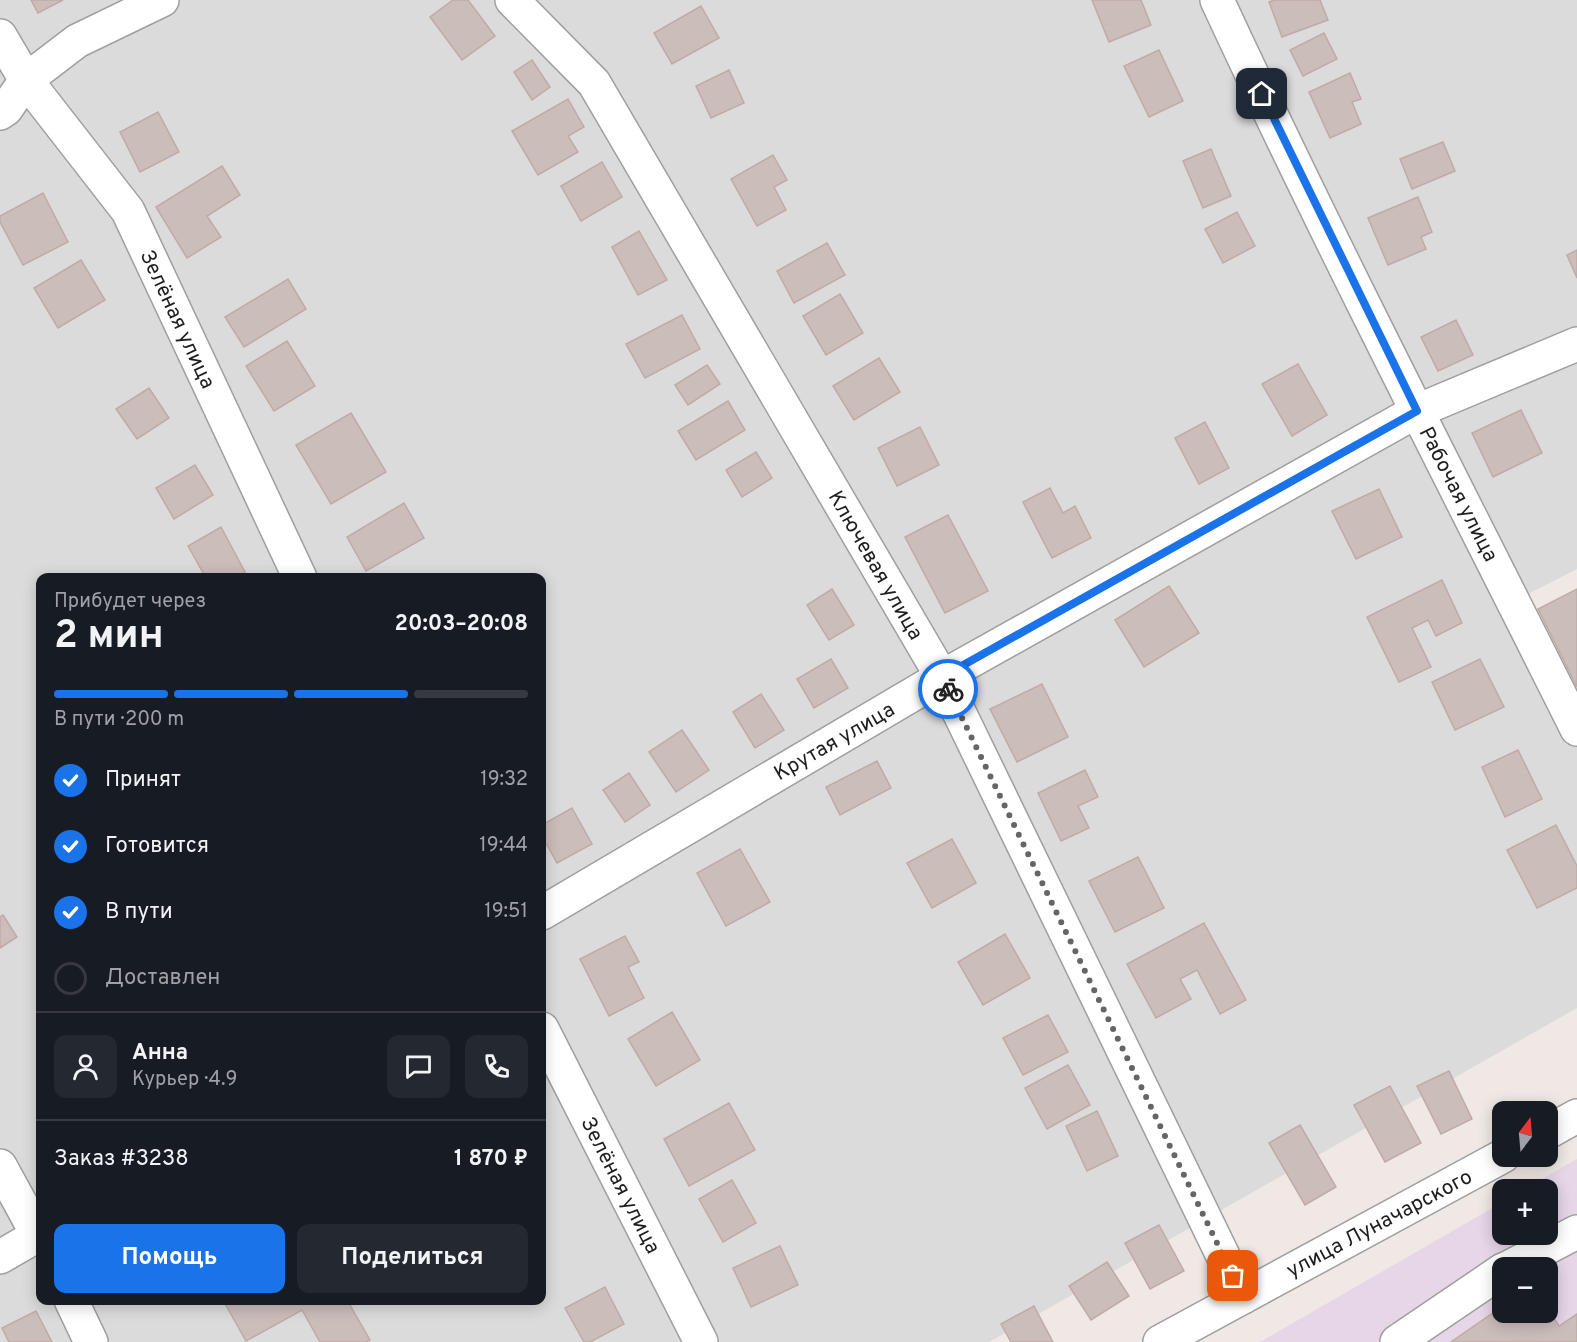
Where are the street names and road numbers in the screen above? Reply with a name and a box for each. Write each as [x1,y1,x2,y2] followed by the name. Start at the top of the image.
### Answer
[133,246,221,393] street label: Зелёная улица
[1412,423,1503,567] street label: Рабочая улица
[821,486,928,645] street label: Ключевая улица
[770,697,900,788] street label: Крутая улица
[574,1113,666,1259] street label: Зелёная улица
[1282,1164,1477,1285] street label: улица Луначарского

